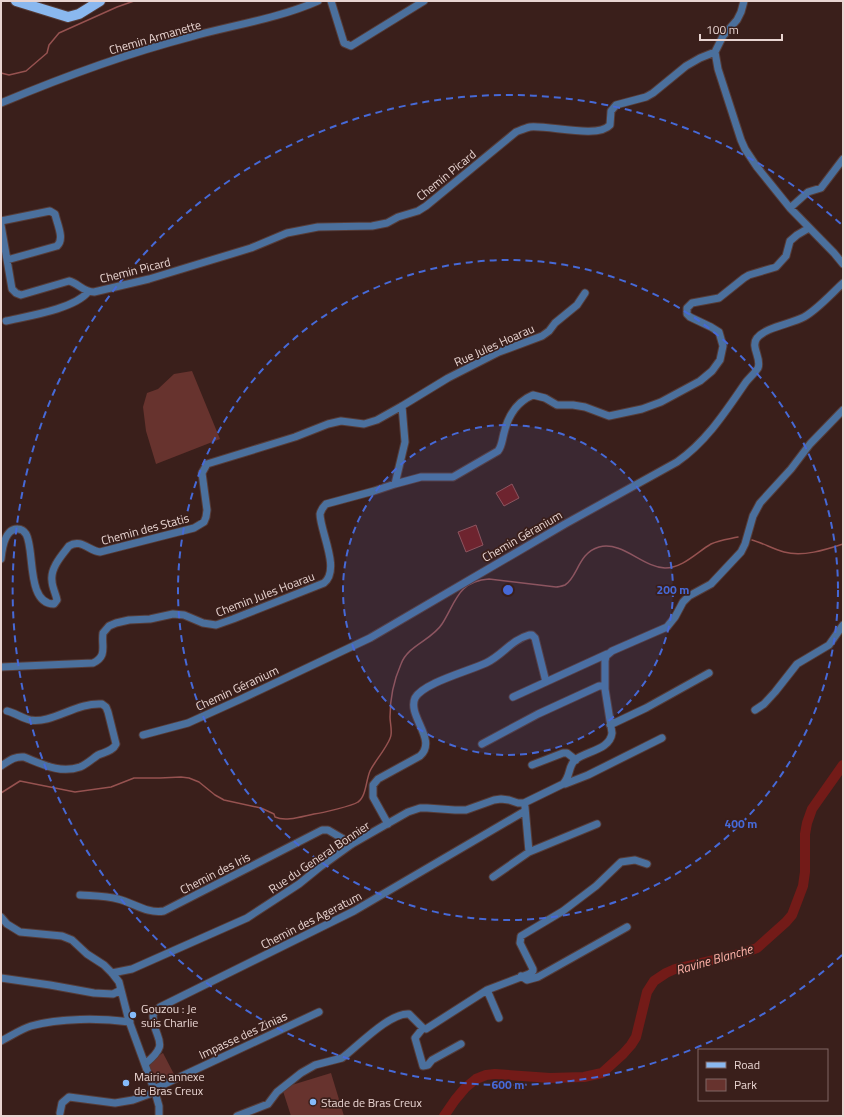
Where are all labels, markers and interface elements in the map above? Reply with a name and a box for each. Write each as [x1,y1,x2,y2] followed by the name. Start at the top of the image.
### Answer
[107,15,203,59] street label: Chemin Armanette
[700,16,782,42] scale bar
[706,20,739,39] text: 100 m
[412,145,480,205] street label: Chemin Picard
[98,252,172,288] street label: Chemin Picard
[451,319,537,371] street label: Rue Jules Hoarau
[478,505,566,567] street label: Chemin Géranium
[99,508,192,550] street label: Chemin des Statis
[213,566,317,622] street label: Chemin Jules Hoarau
[657,580,689,599] text: 200 m
[501,583,515,597] centre of rings
[192,660,282,716] street label: Chemin Géranium
[725,814,757,833] text: 400 m
[264,816,374,898] street label: Rue du General Bonnier
[177,847,254,899] street label: Chemin des Iris
[257,886,365,954] street label: Chemin des Ageratum
[673,938,756,979] water label: Ravine Blanche
[141,999,198,1032] place label: Gouzou : Je suis Charlie
[196,1006,291,1064] street label: Impasse des Zinias
[128,1010,138,1020] marker: Gouzou : Je suis Charlie
[698,1049,828,1101] legend
[734,1055,760,1074] text: Road
[134,1067,204,1100] place label: Mairie annexe de Bras Creux
[492,1075,524,1094] text: 600 m
[734,1075,757,1094] text: Park
[121,1078,131,1088] marker: Mairie annexe de Bras Creux
[321,1093,422,1112] place label: Stade de Bras Creux
[308,1097,318,1107] marker: Stade de Bras Creux

